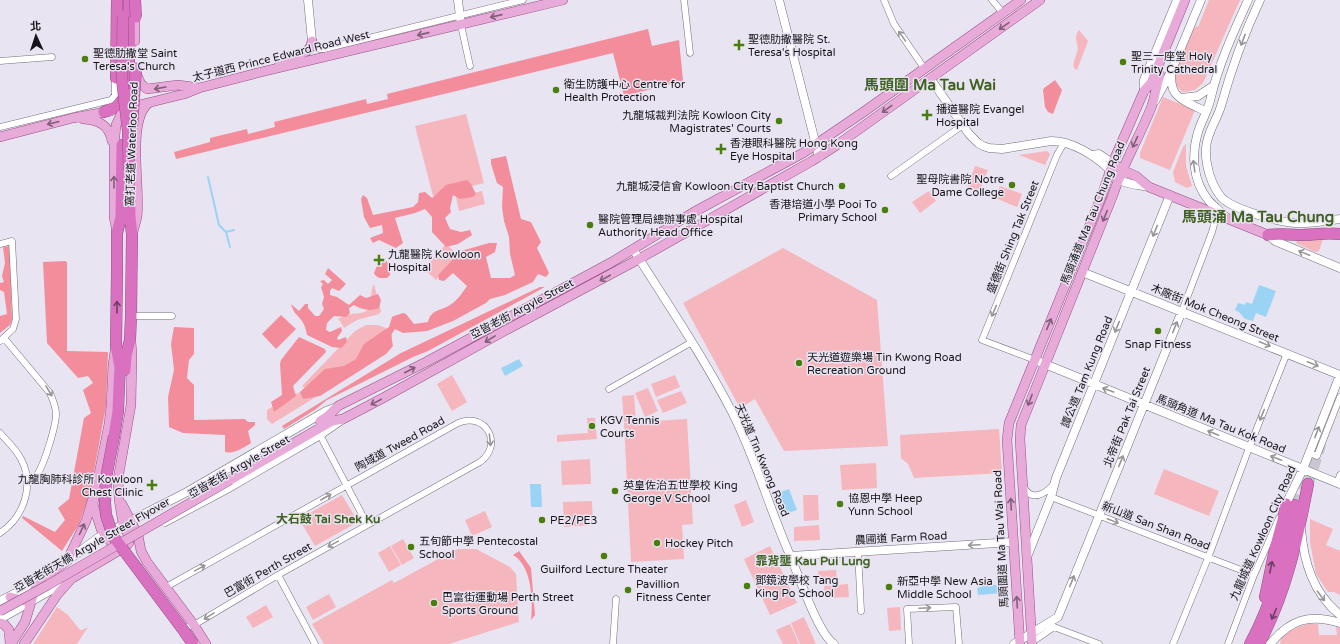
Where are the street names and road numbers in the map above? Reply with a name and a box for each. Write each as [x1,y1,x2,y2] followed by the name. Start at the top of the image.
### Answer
[191,28,371,84] street label: 太子道西 Prince Edward Road West
[123,81,141,207] street label: 窩打老道 Waterloo Road
[1058,139,1128,286] street label: 馬頭涌道 Ma Tau Chung Road
[984,179,1042,295] street label: 盛德街 Shing Tak Street
[468,276,576,342] street label: 亞皆老街 Argyle Street
[1149,281,1281,345] street label: 木廠街 Mok Cheong Street
[1059,314,1115,430] street label: 譚公道 Tam Kung Road
[1101,365,1153,469] street label: 北帝街 Pak Tai Street
[1154,392,1288,456] street label: 馬頭角道 Ma Tau Kok Road
[732,401,792,519] street label: 天光道 Tin Kwong Road
[353,414,447,474] street label: 陶域道 Tweed Road
[186,433,292,501] street label: 亞皆老街 Argyle Street
[1227,464,1299,602] street label: 九龍城道 Kowloon City Road
[991,470,1011,608] street label: 馬頭圍道 Ma Tau Wai Road
[12,494,173,595] street label: 亞皆老街天橋 Argyle Street Flyover
[1100,499,1212,553] street label: 新山道 San Shan Road
[854,529,948,547] street label: 農圃道 Farm Road
[222,540,314,600] street label: 巴富街 Perth Street

